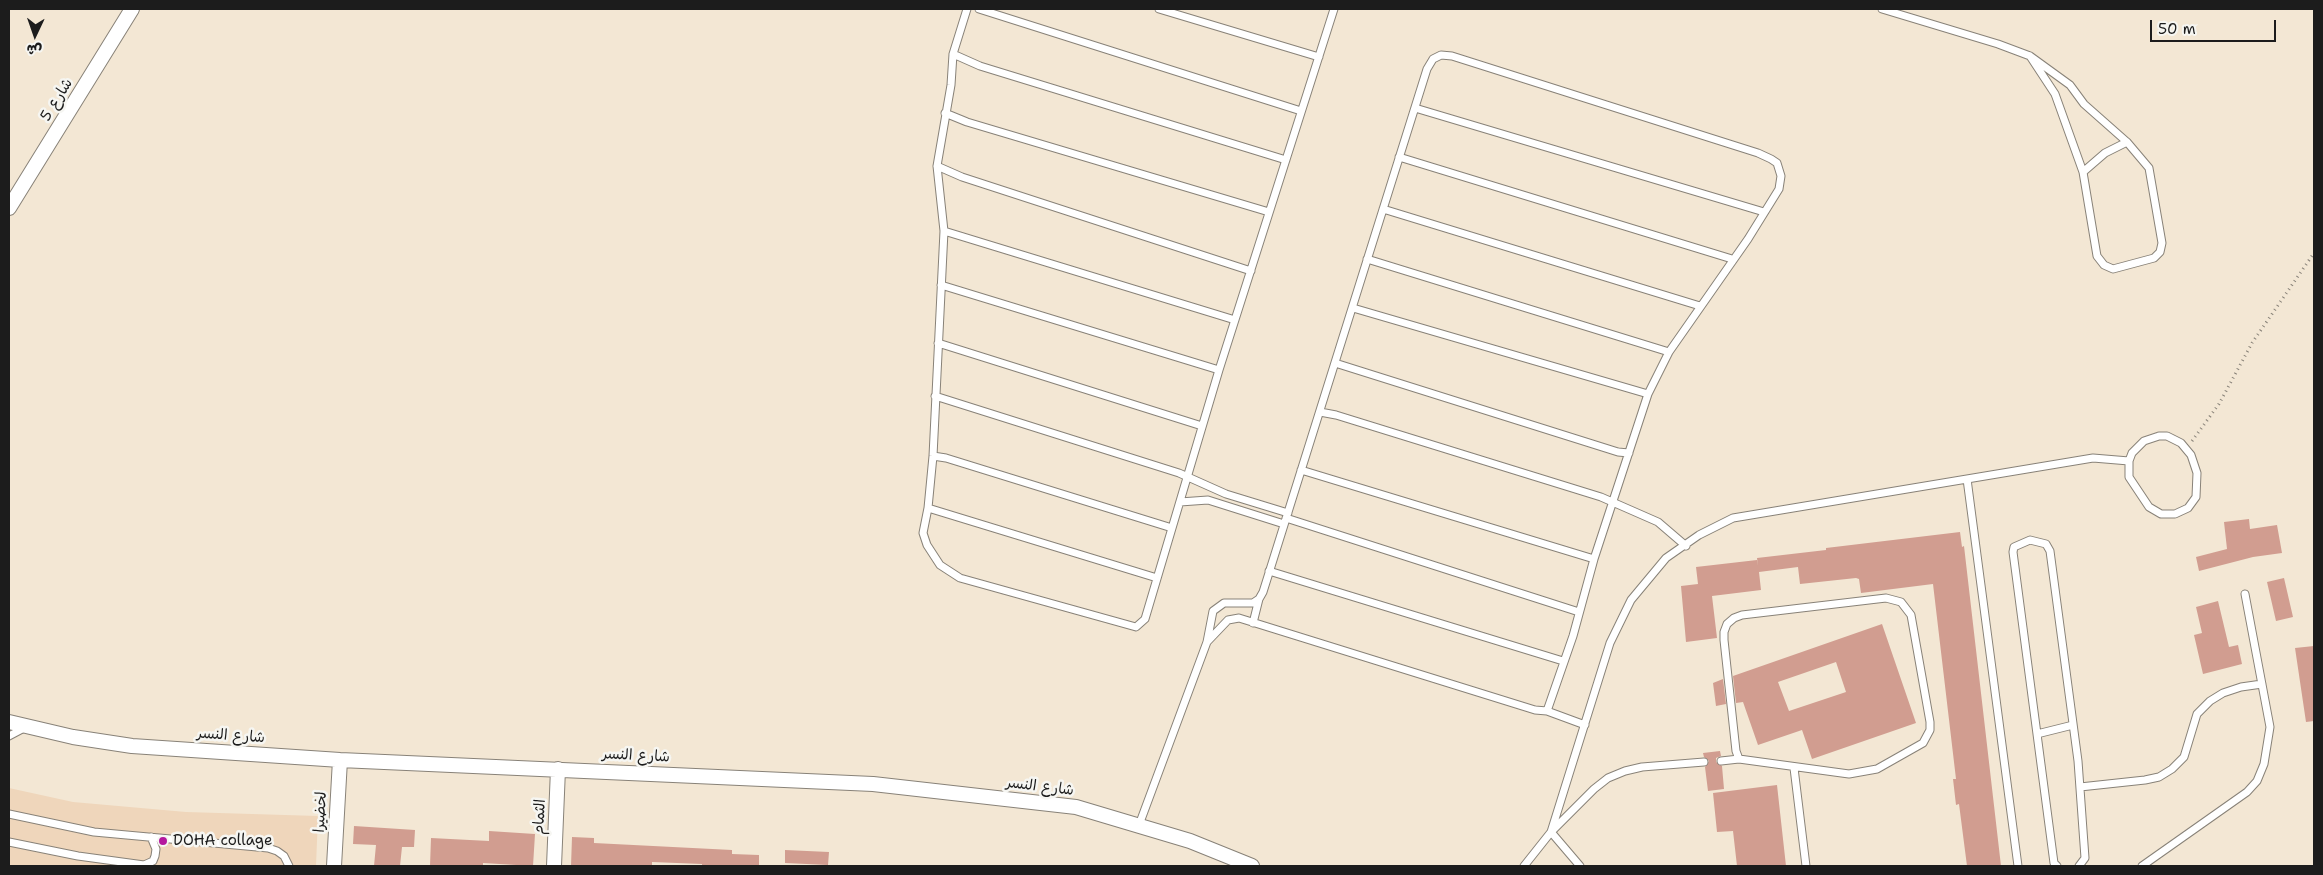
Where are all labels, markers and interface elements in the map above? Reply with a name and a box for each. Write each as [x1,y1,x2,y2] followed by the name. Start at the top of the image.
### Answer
[10,10,60,60] north arrow
[2153,10,2279,42] scale bar
[2158,19,2196,39] text: 50 m
[26,41,42,59] text: ش
[37,75,77,125] street label: شارع 5
[197,725,265,747] street label: شارع النسر
[602,745,670,767] street label: شارع النسر
[1005,774,1075,800] street label: شارع النسر
[311,791,331,833] street label: لخضيرا
[530,799,550,835] street label: الثمام
[173,832,272,850] place label: DOHA collage
[157,835,169,847] marker: DOHA collage

